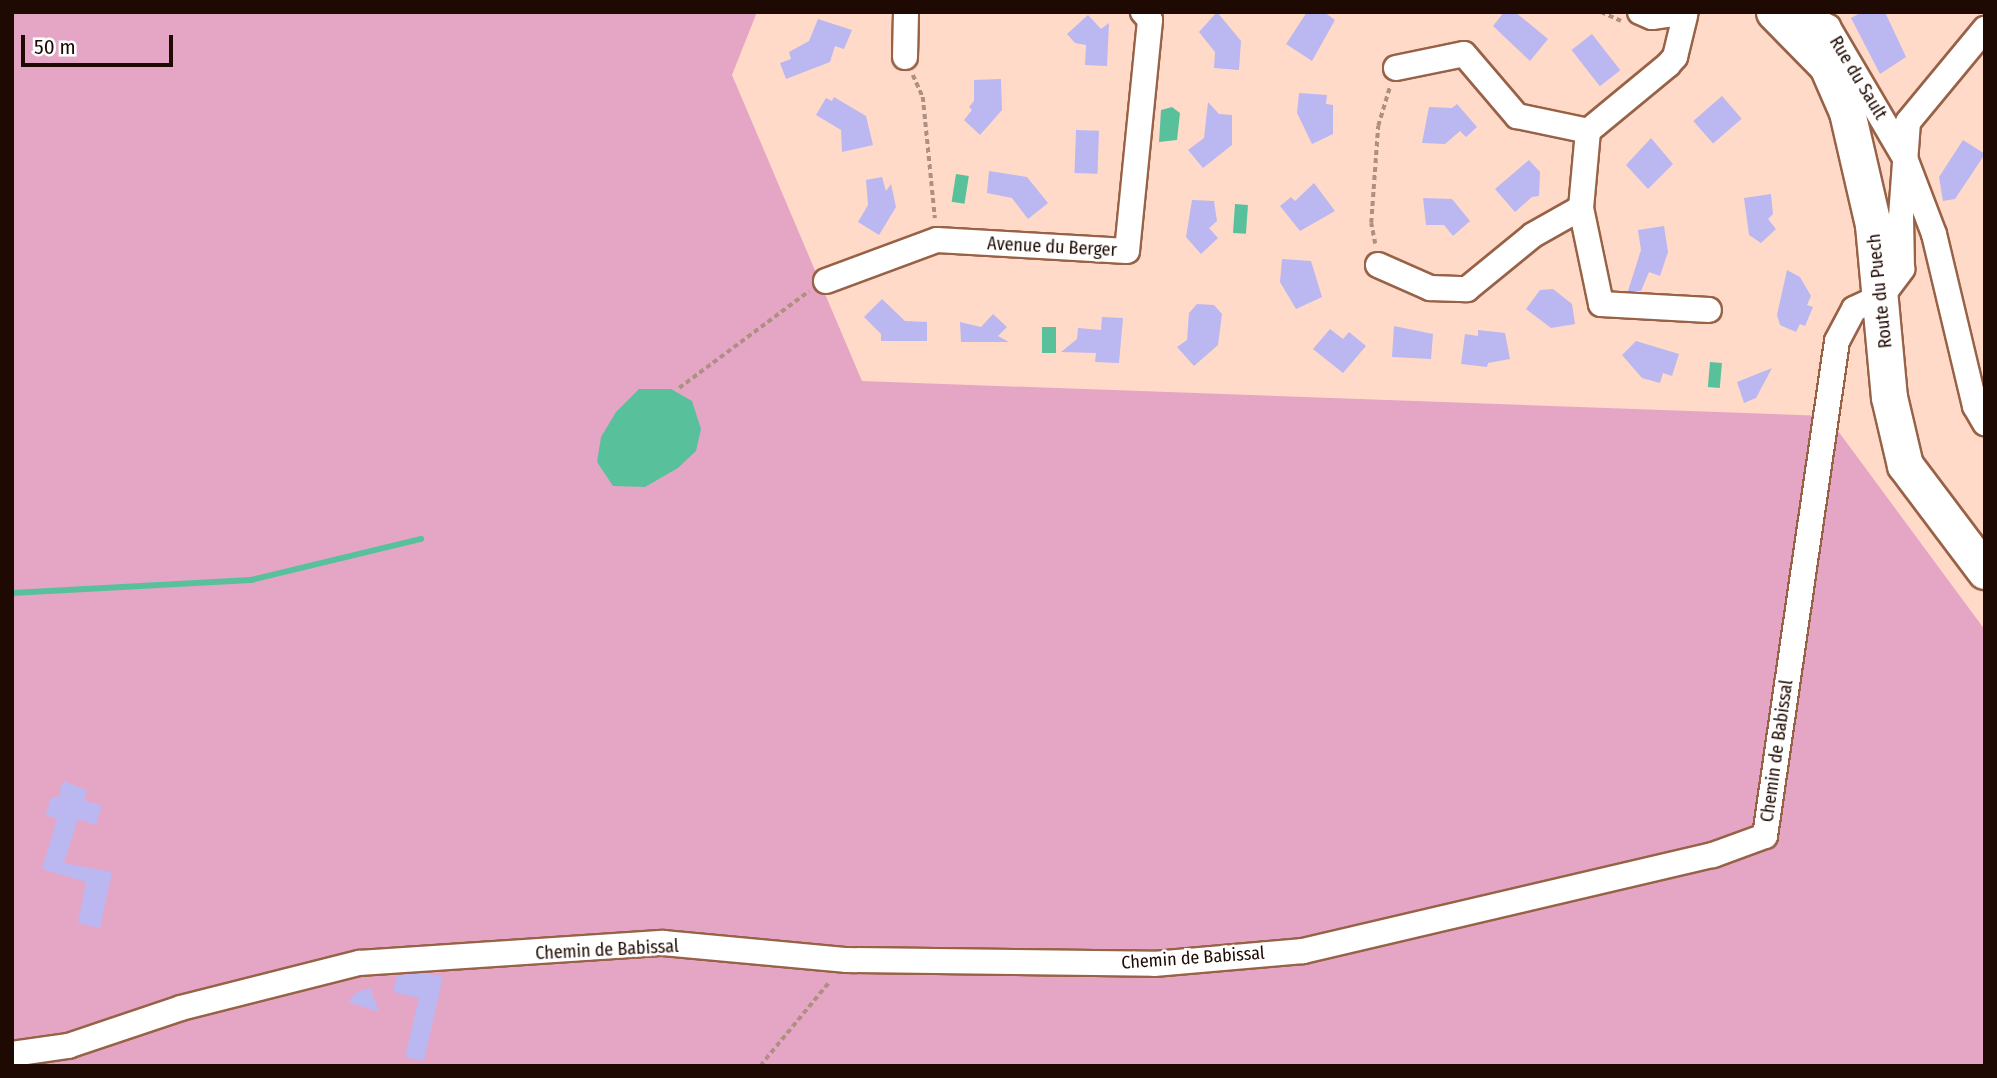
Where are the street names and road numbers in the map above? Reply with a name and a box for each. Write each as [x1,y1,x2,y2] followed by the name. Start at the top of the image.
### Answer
[1825,32,1891,124] street label: Rue du Sault
[987,233,1117,261] street label: Avenue du Berger
[1863,233,1897,349] street label: Route du Puech
[1756,678,1798,824] street label: Chemin de Babissal
[535,935,679,965] street label: Chemin de Babissal
[1121,942,1265,974] street label: Chemin de Babissal

